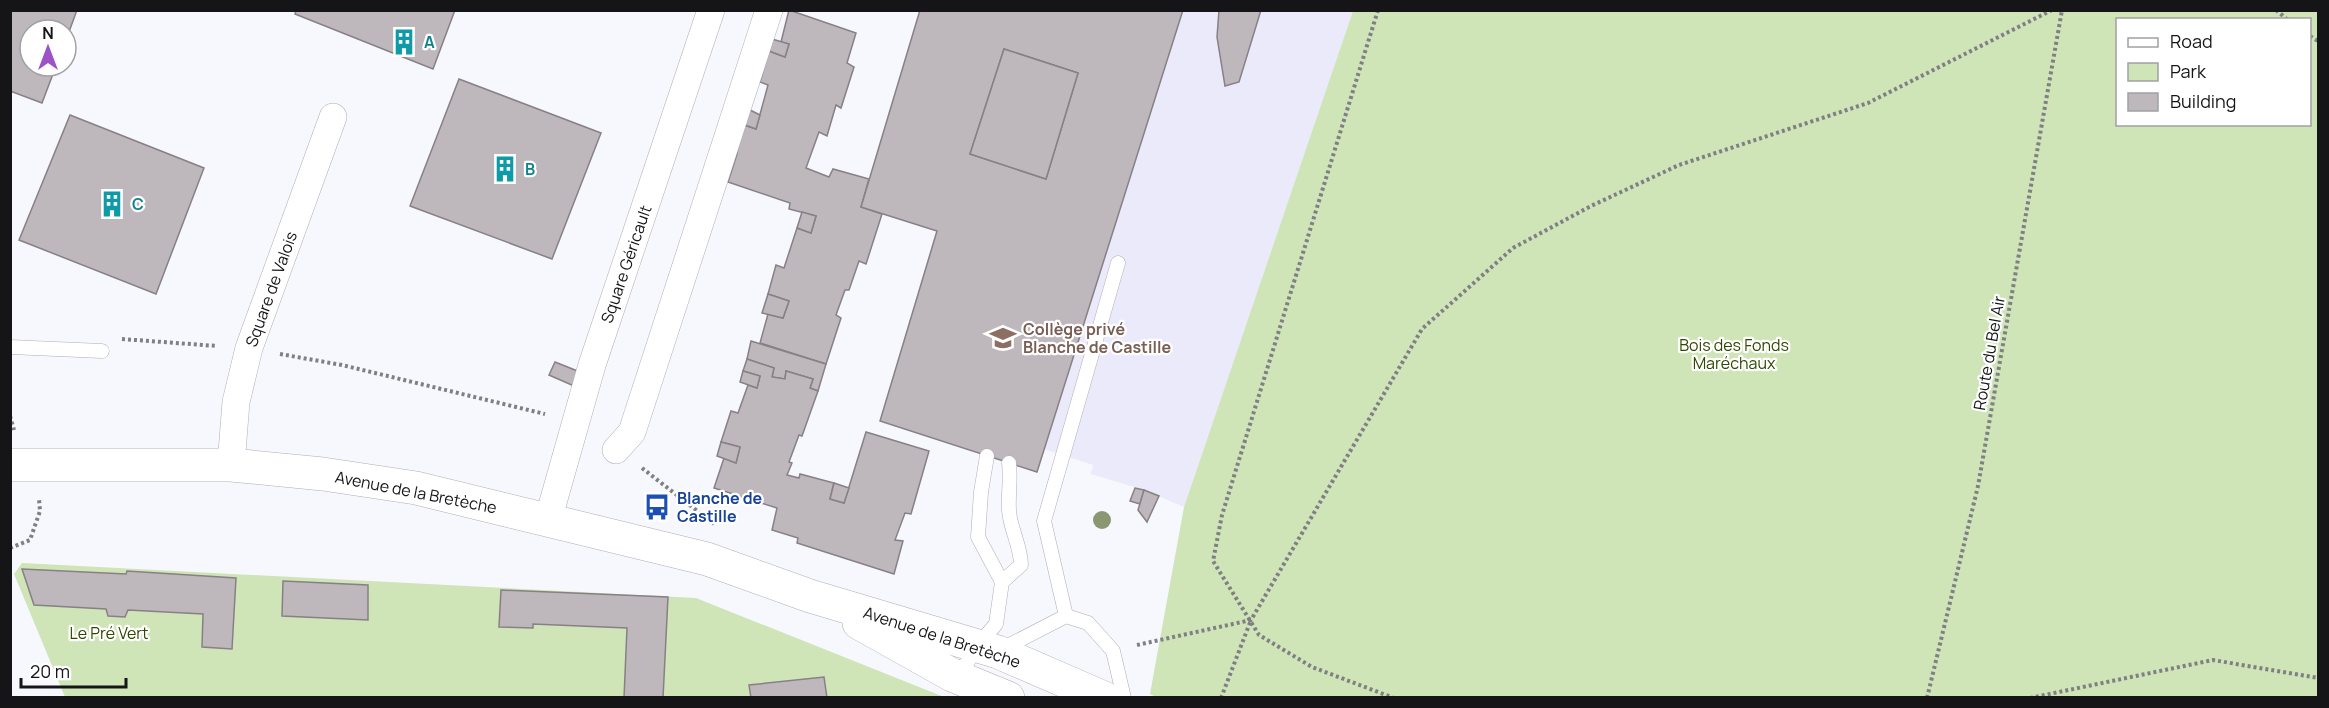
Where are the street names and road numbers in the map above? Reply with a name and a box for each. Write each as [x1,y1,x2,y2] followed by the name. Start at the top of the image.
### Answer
[596,202,656,326] street label: Square Géricault
[240,228,302,350] street label: Square de Valois
[1968,294,2010,412] street label: Route du Bel Air
[333,466,499,518] street label: Avenue de la Bretèche
[861,601,1023,673] street label: Avenue de la Bretèche

